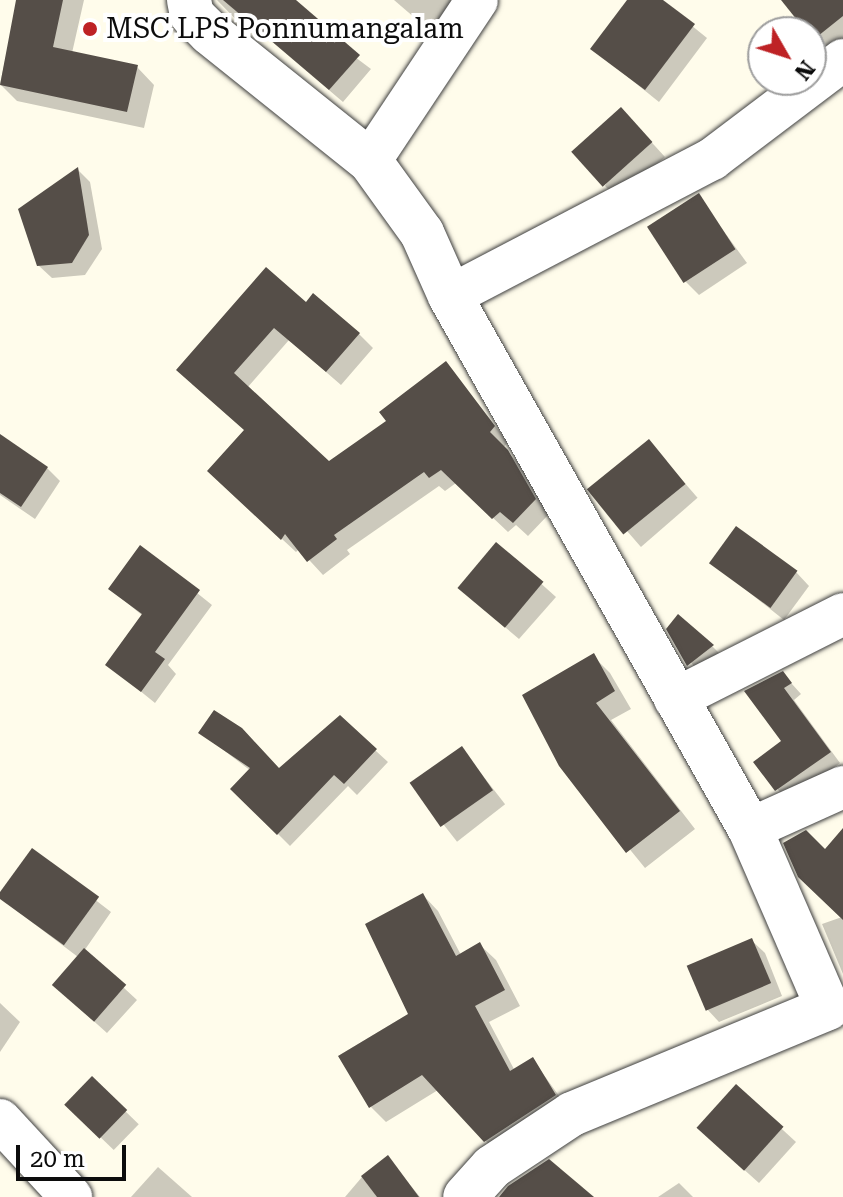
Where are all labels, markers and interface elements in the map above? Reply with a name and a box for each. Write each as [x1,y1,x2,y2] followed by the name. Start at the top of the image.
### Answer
[106,12,464,46] place label: MSC LPS Ponnumangalam
[747,16,827,96] north arrow
[81,20,99,38] marker: MSC LPS Ponnumangalam
[789,56,820,85] text: N
[20,1129,130,1179] scale bar
[30,1145,85,1173] text: 20 m

